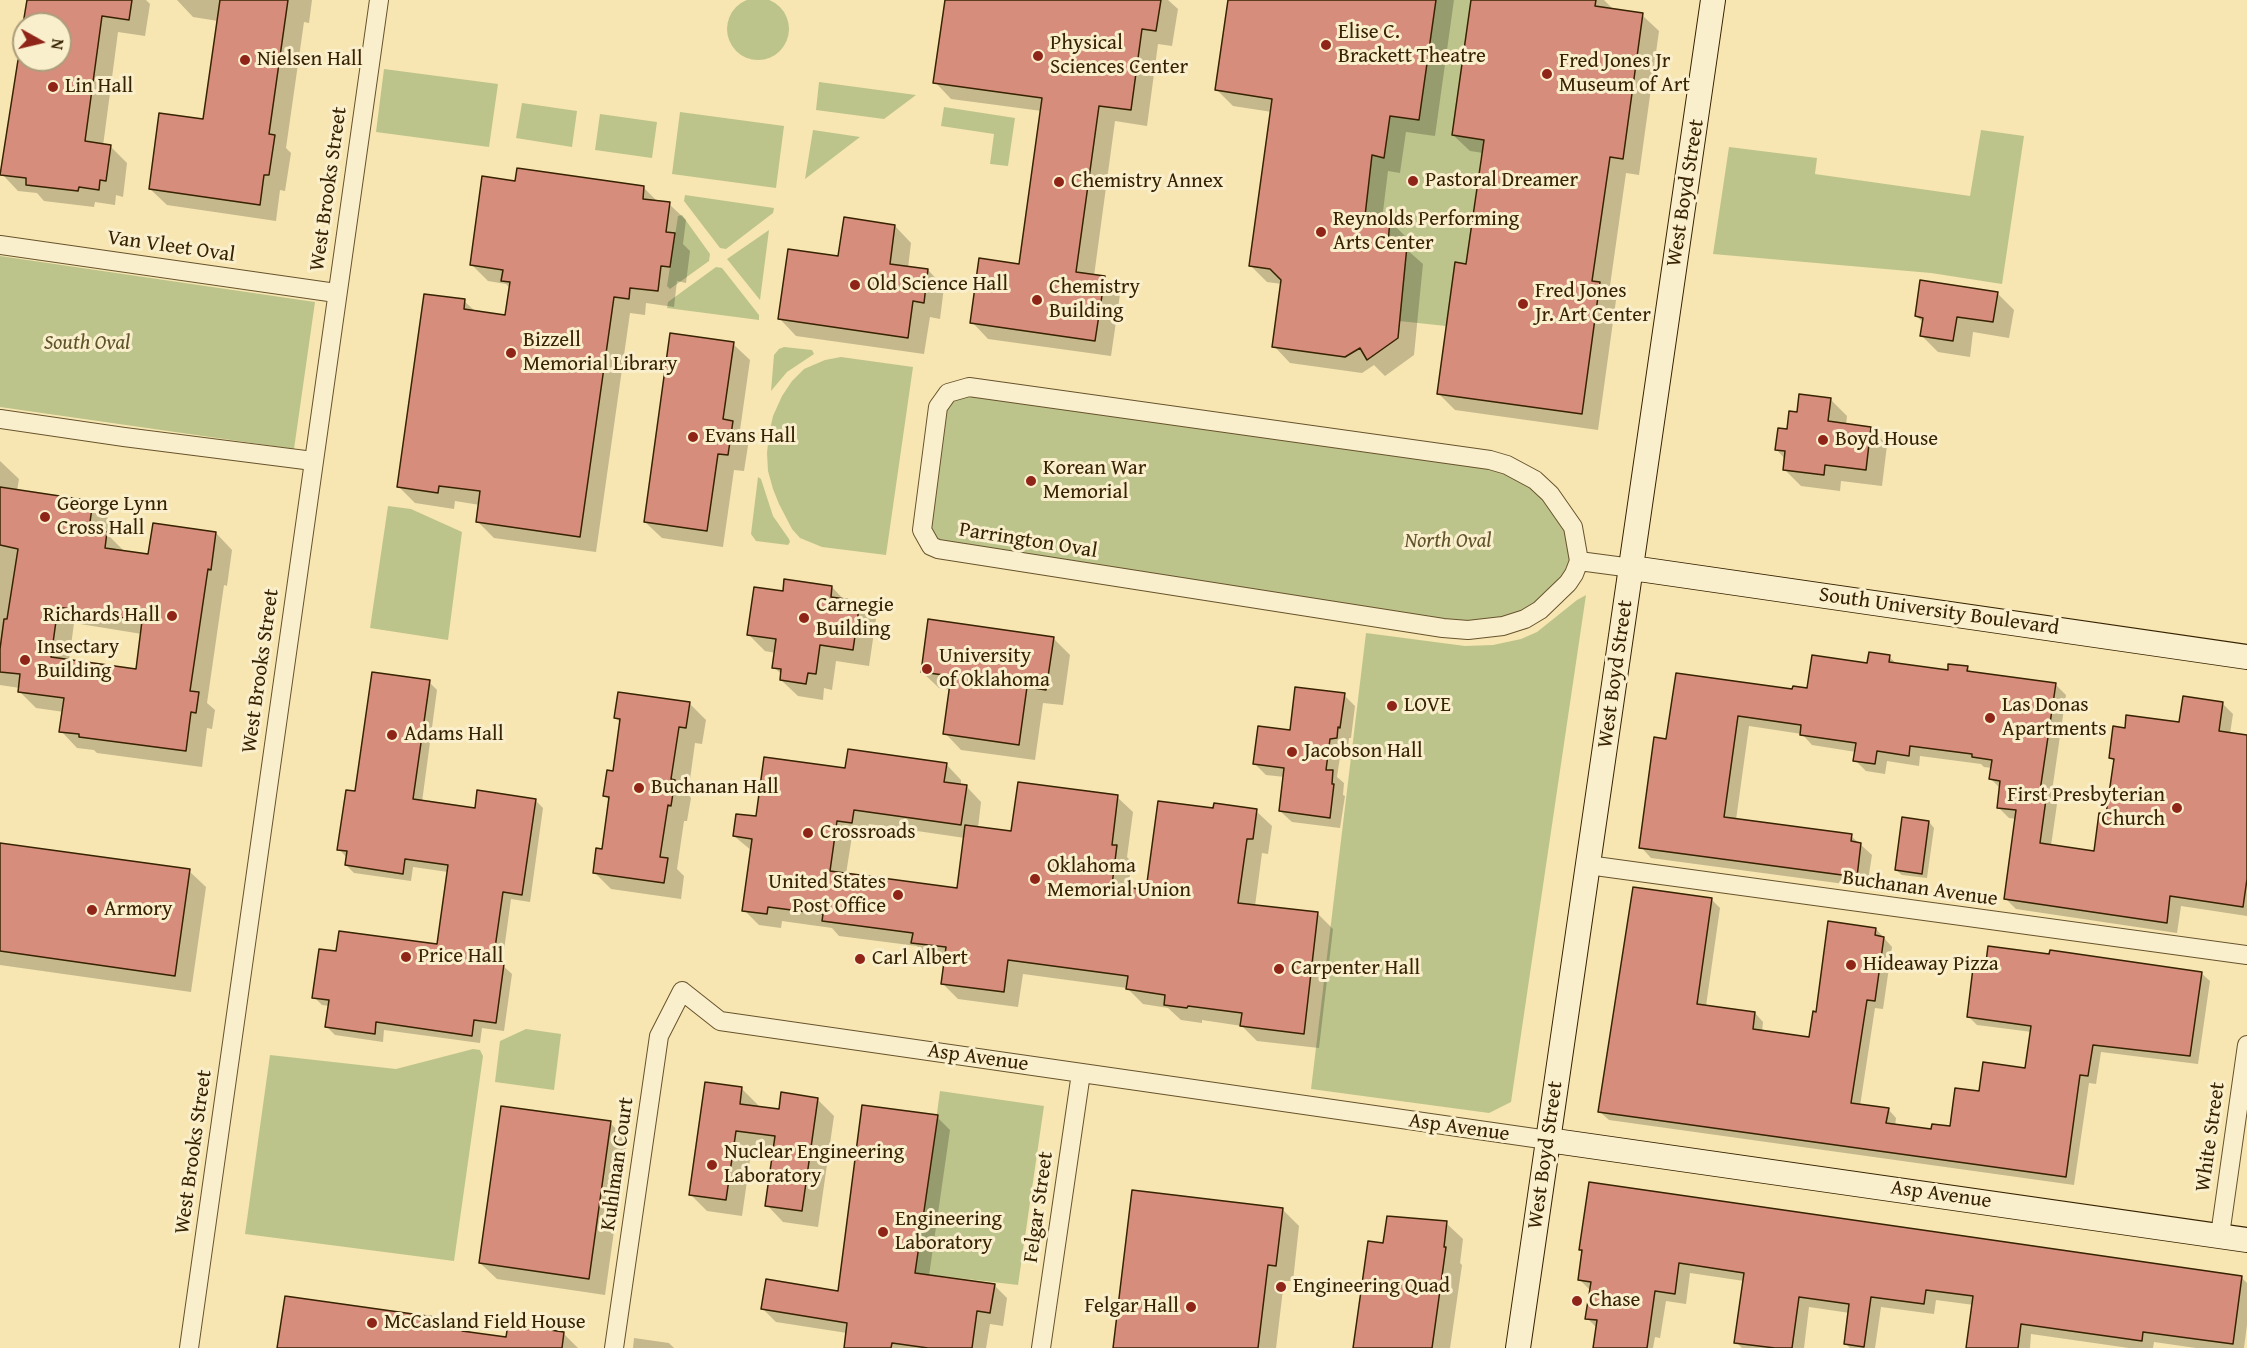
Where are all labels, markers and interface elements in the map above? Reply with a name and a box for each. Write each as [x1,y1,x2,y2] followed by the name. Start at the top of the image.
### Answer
[12,12,72,72] north arrow
[1338,20,1486,70] place label: Elise C. Brackett Theatre
[1050,31,1188,81] place label: Physical Sciences Center
[45,37,70,51] text: N
[1319,38,1333,52] marker: Elise C. Brackett Theatre
[257,47,363,73] place label: Nielsen Hall
[1031,49,1045,63] marker: Physical Sciences Center
[1559,49,1690,99] place label: Fred Jones Jr Museum of Art
[238,53,252,67] marker: Nielsen Hall
[1540,67,1554,81] marker: Fred Jones Jr Museum of Art
[65,74,133,100] place label: Lin Hall
[46,80,60,94] marker: Lin Hall
[305,105,353,273] street label: West Brooks Street
[1662,117,1710,269] street label: West Boyd Street
[1425,168,1578,194] place label: Pastoral Dreamer
[1071,169,1223,195] place label: Chemistry Annex
[1406,174,1420,188] marker: Pastoral Dreamer
[1052,175,1066,189] marker: Chemistry Annex
[1333,207,1519,257] place label: Reynolds Performing Arts Center
[1314,225,1328,239] marker: Reynolds Performing Arts Center
[105,226,237,268] street label: Van Vleet Oval
[867,272,1008,298] place label: Old Science Hall
[1049,275,1140,325] place label: Chemistry Building
[848,278,862,292] marker: Old Science Hall
[1535,279,1651,329] place label: Fred Jones Jr. Art Center
[1030,293,1044,307] marker: Chemistry Building
[1516,297,1530,311] marker: Fred Jones Jr. Art Center
[523,328,677,378] place label: Bizzell Memorial Library
[44,331,130,357] park label: South Oval
[504,346,518,360] marker: Bizzell Memorial Library
[705,424,796,450] place label: Evans Hall
[1835,427,1938,453] place label: Boyd House
[686,430,700,444] marker: Evans Hall
[1816,433,1830,447] marker: Boyd House
[1043,456,1146,506] place label: Korean War Memorial
[1024,474,1038,488] marker: Korean War Memorial
[57,492,168,542] place label: George Lynn Cross Hall
[38,510,52,524] marker: George Lynn Cross Hall
[957,518,1099,564] street label: Parrington Oval
[1405,529,1491,555] park label: North Oval
[1817,583,2061,641] street label: South University Boulevard
[237,587,285,755] street label: West Brooks Street
[816,593,894,643] place label: Carnegie Building
[1593,598,1639,750] street label: West Boyd Street
[43,603,160,629] place label: Richards Hall
[165,609,179,623] marker: Richards Hall
[797,611,811,625] marker: Carnegie Building
[37,635,119,685] place label: Insectary Building
[939,644,1050,694] place label: University of Oklahoma
[18,653,32,667] marker: Insectary Building
[920,662,934,676] marker: University of Oklahoma
[1404,693,1451,719] place label: LOVE
[2002,693,2107,743] place label: Las Donas Apartments
[1385,699,1399,713] marker: LOVE
[1983,711,1997,725] marker: Las Donas Apartments
[404,722,504,748] place label: Adams Hall
[385,728,399,742] marker: Adams Hall
[1304,739,1423,765] place label: Jacobson Hall
[1285,745,1299,759] marker: Jacobson Hall
[651,775,779,801] place label: Buchanan Hall
[632,781,646,795] marker: Buchanan Hall
[2007,783,2165,833] place label: First Presbyterian Church
[2170,801,2184,815] marker: First Presbyterian Church
[820,820,916,846] place label: Crossroads
[801,826,815,840] marker: Crossroads
[1047,854,1191,904] place label: Oklahoma Memorial Union
[1841,866,1999,912] street label: Buchanan Avenue
[768,870,886,920] place label: United States Post Office
[1028,872,1042,886] marker: Oklahoma Memorial Union
[891,888,905,902] marker: United States Post Office
[104,897,172,923] place label: Armory
[85,903,99,917] marker: Armory
[418,944,503,970] place label: Price Hall
[872,946,968,972] place label: Carl Albert
[399,950,413,964] marker: Price Hall
[853,952,867,966] marker: Carl Albert
[1863,952,1999,978] place label: Hideaway Pizza
[1291,956,1420,982] place label: Carpenter Hall
[1844,958,1858,972] marker: Hideaway Pizza
[1272,962,1286,976] marker: Carpenter Hall
[926,1038,1030,1078] street label: Asp Avenue
[170,1068,218,1236] street label: West Brooks Street
[1523,1079,1569,1231] street label: West Boyd Street
[2191,1081,2231,1193] street label: White Street
[596,1096,640,1232] street label: Kuhlman Court
[1407,1108,1511,1148] street label: Asp Avenue
[724,1140,904,1190] place label: Nuclear Engineering Laboratory
[1019,1150,1059,1264] street label: Felgar Street
[705,1158,719,1172] marker: Nuclear Engineering Laboratory
[1889,1175,1993,1215] street label: Asp Avenue
[895,1207,1002,1257] place label: Engineering Laboratory
[876,1225,890,1239] marker: Engineering Laboratory
[1293,1274,1450,1300] place label: Engineering Quad
[1274,1280,1288,1294] marker: Engineering Quad
[1589,1288,1640,1314] place label: Chase
[1085,1294,1179,1320] place label: Felgar Hall
[1570,1294,1584,1308] marker: Chase
[1184,1300,1198,1314] marker: Felgar Hall
[384,1310,586,1336] place label: McCasland Field House
[365,1316,379,1330] marker: McCasland Field House

